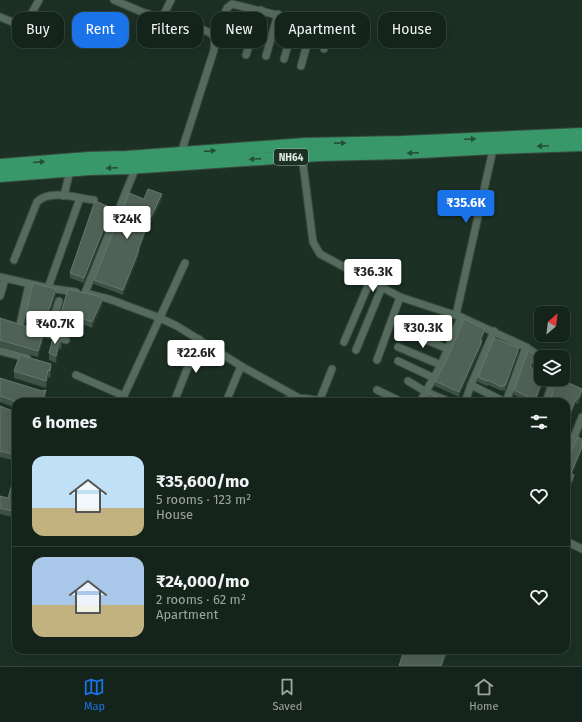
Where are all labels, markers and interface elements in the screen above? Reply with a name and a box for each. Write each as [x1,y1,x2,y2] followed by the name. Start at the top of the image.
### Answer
[12,12,64,48] chip: Buy
[72,12,129,48] chip: Rent
[137,12,203,48] chip: Filters
[211,12,267,48] chip: New
[275,12,370,48] chip: Apartment
[378,12,446,48] chip: House
[464,135,476,142] one-way arrow
[334,140,346,147] one-way arrow
[537,143,549,150] one-way arrow
[204,148,217,155] one-way arrow
[274,149,308,165] road number: NH64
[407,149,419,156] one-way arrow
[249,156,262,163] one-way arrow
[33,159,45,165] one-way arrow
[105,165,118,171] one-way arrow
[433,190,499,224] pin: ₹35.6K
[446,195,486,210] text: ₹35.6K
[103,206,151,240] pin: ₹24K
[113,211,141,226] text: ₹24K
[340,259,406,293] pin: ₹36.3K
[353,264,393,279] text: ₹36.3K
[534,306,570,342] north arrow
[534,306,570,386] map controls
[22,311,88,345] pin: ₹40.7K
[390,315,456,349] pin: ₹30.3K
[35,316,75,331] text: ₹40.7K
[403,320,443,335] text: ₹30.3K
[163,340,229,374] pin: ₹22.6K
[176,345,216,360] text: ₹22.6K
[534,350,570,386] button: layers
[528,411,550,433] icon: filters
[32,412,97,433] text: 6 homes
[156,471,249,492] text: ₹35,600/mo
[64,472,112,520] icon: home
[528,485,550,507] icon: heart
[156,492,251,507] text: 5 rooms · 123 m²
[156,507,193,522] text: House
[156,571,249,592] text: ₹24,000/mo
[64,573,112,621] icon: home
[528,586,550,608] icon: heart
[156,592,246,607] text: 2 rooms · 62 m²
[156,607,218,622] text: Apartment
[83,676,105,713] tab: Map
[272,676,302,713] tab: Saved
[469,676,499,713] tab: Home

